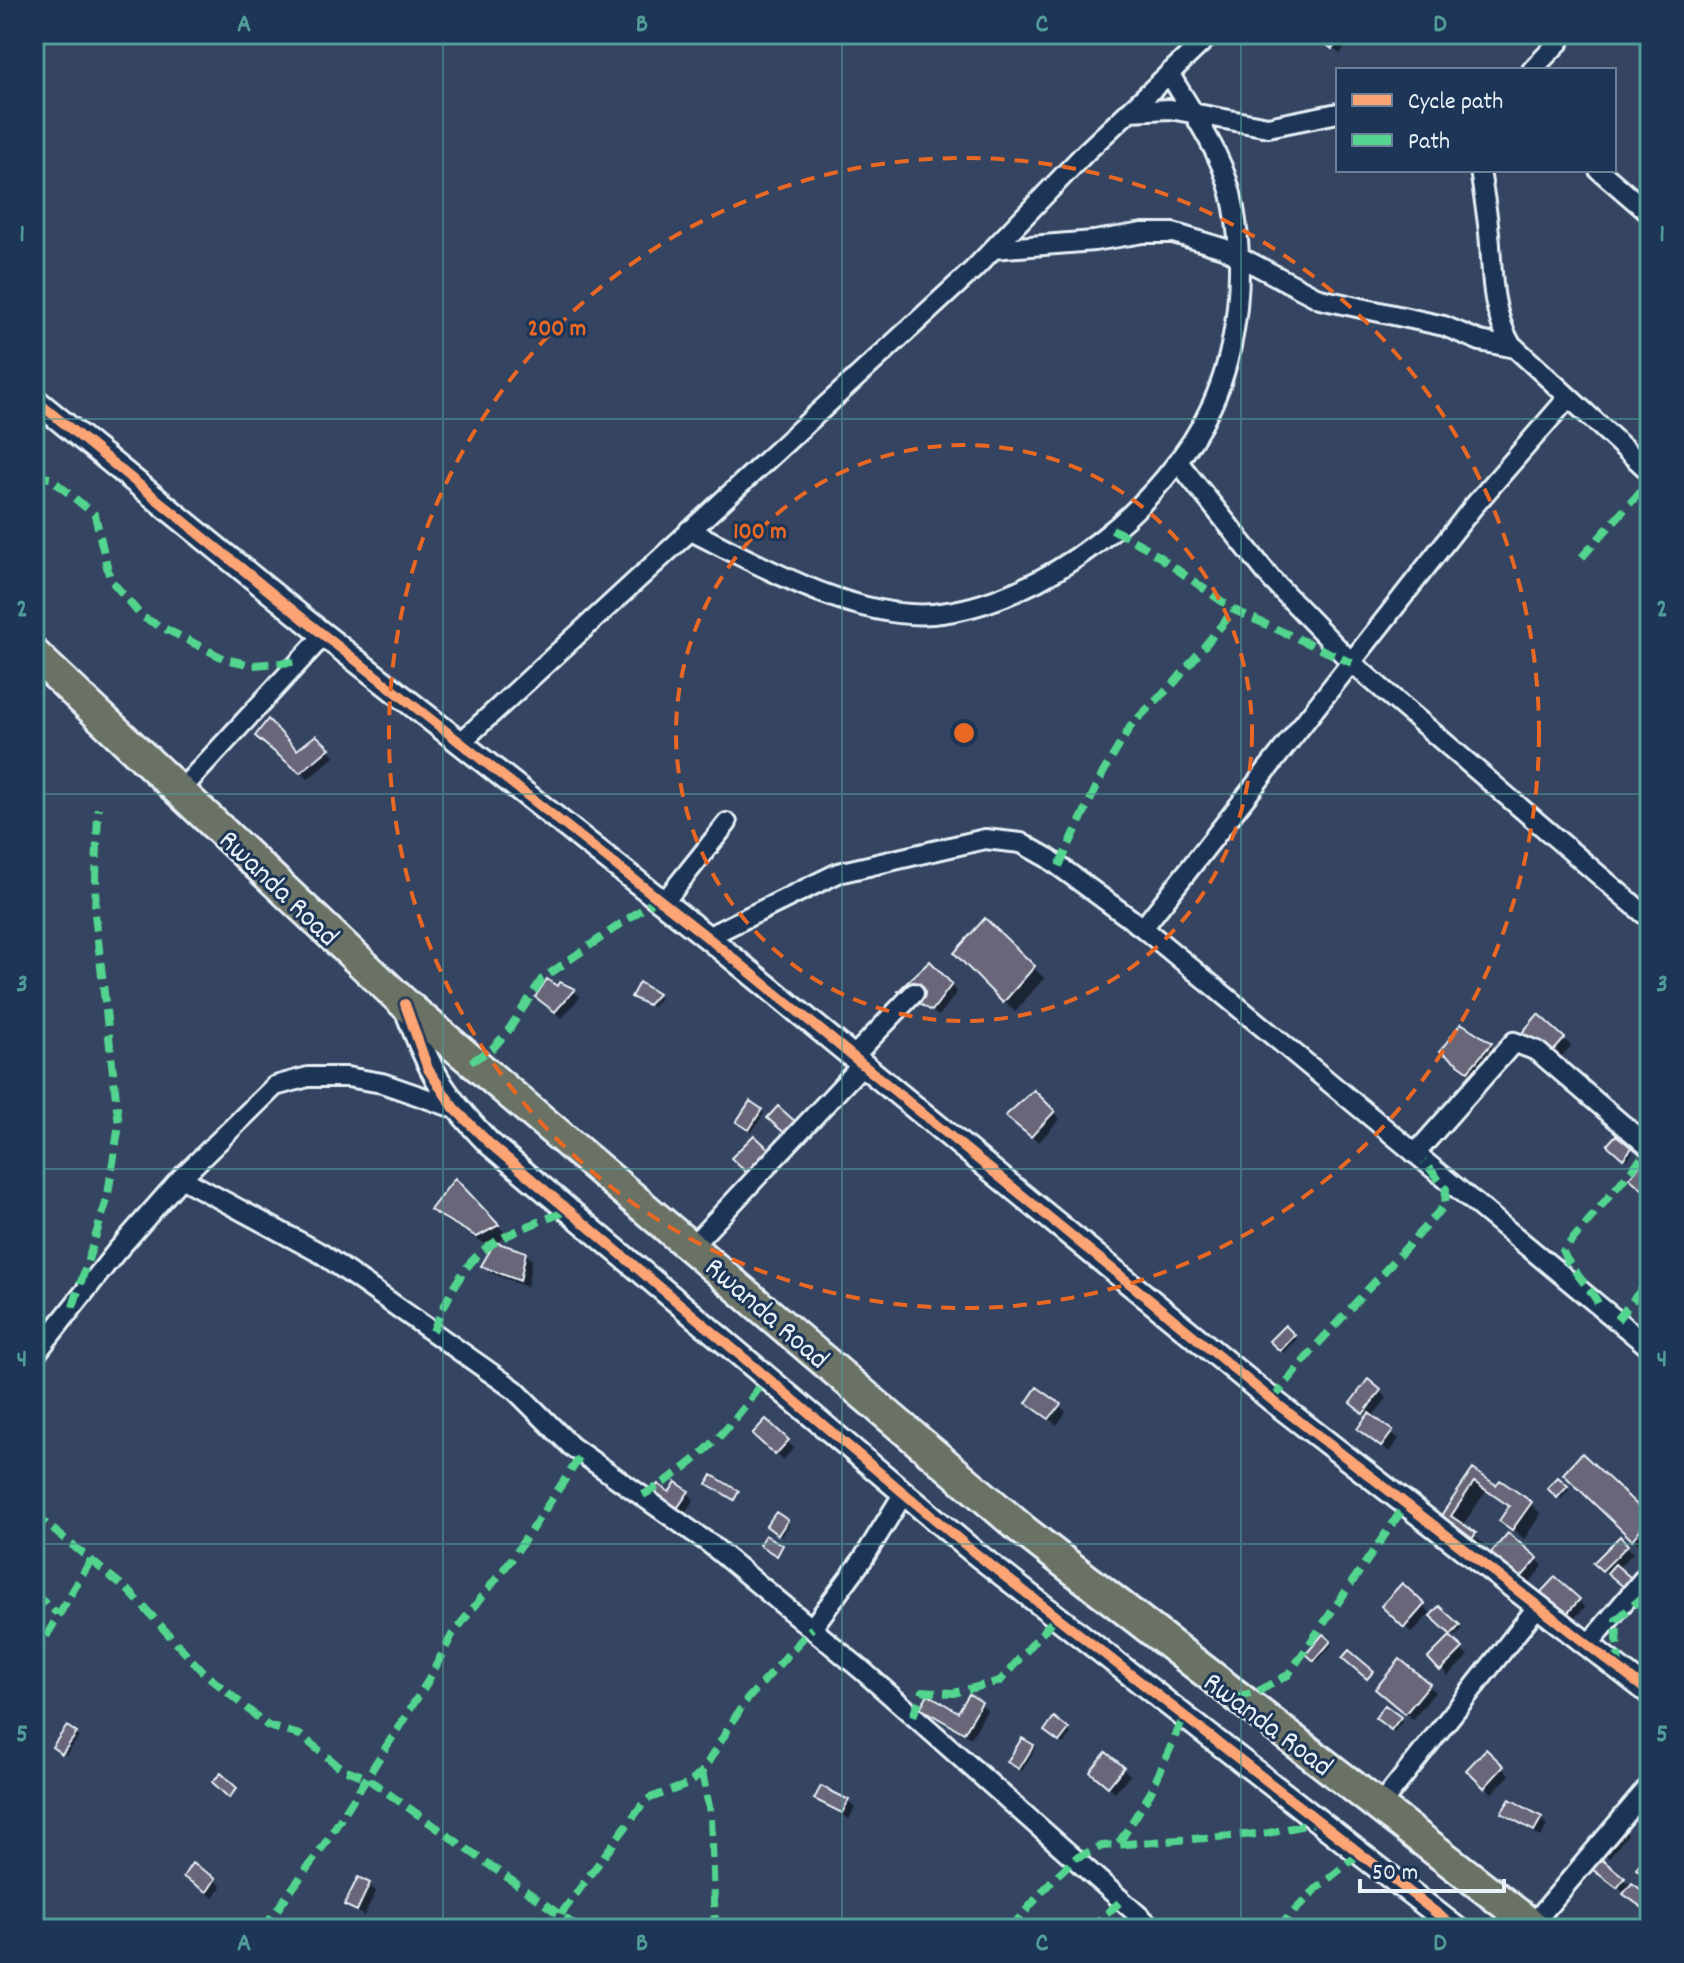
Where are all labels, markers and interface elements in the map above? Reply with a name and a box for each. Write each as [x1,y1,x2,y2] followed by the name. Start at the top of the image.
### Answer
[237,7,251,44] text: A
[636,7,648,44] text: B
[1036,7,1049,44] text: C
[1433,7,1447,44] text: D
[1336,68,1616,172] legend
[1408,86,1503,120] text: Cycle path
[1408,126,1450,160] text: Path
[19,217,25,254] text: 1
[1659,217,1665,254] text: 1
[528,313,586,347] text: 200 m
[733,516,787,550] text: 100 m
[16,592,28,629] text: 2
[1656,592,1668,629] text: 2
[950,719,978,747] centre of rings
[207,822,347,959] street label: Rwanda Road
[16,967,28,1004] text: 3
[1656,967,1668,1004] text: 3
[693,1249,837,1382] street label: Rwanda Road
[17,1342,27,1379] text: 4
[1657,1342,1667,1379] text: 4
[1192,1663,1340,1790] street label: Rwanda Road
[16,1717,28,1754] text: 5
[1656,1717,1668,1754] text: 5
[1360,1843,1504,1893] scale bar
[1372,1857,1418,1891] text: 50 m
[237,1926,251,1963] text: A
[636,1926,648,1963] text: B
[1036,1926,1049,1963] text: C
[1433,1926,1447,1963] text: D

